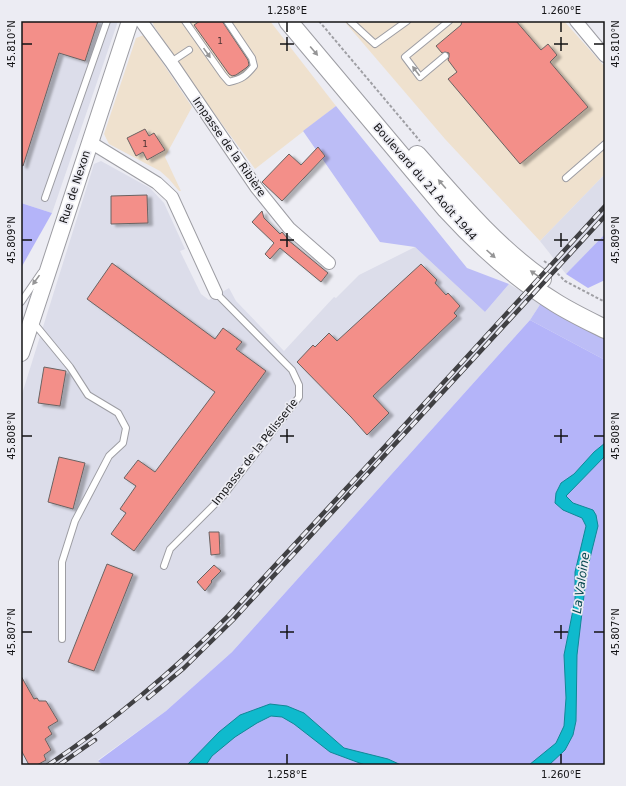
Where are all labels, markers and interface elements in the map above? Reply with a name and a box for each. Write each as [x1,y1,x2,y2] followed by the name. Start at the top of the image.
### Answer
[267,5,307,16] text: 1.258°E
[541,5,581,16] text: 1.260°E
[6,20,17,68] text: 45.810°N
[610,20,621,68] text: 45.810°N
[217,36,223,46] house number: 1
[309,45,318,56] one-way arrow
[203,48,211,58] one-way arrow
[412,66,420,77] one-way arrow
[190,95,268,199] street label: Impasse de la Ribière
[371,121,479,243] street label: Boulevard du 21 Août 1944
[142,139,148,149] house number: 1
[57,149,93,225] street label: Rue de Nexon
[438,179,447,189] one-way arrow
[6,216,17,264] text: 45.809°N
[610,216,621,264] text: 45.809°N
[486,250,496,259] one-way arrow
[530,270,541,278] one-way arrow
[32,274,41,285] one-way arrow
[209,396,301,508] street label: Impasse de la Pélisserie
[6,412,17,460] text: 45.808°N
[610,412,621,460] text: 45.808°N
[570,551,592,615] water label: La Valoine
[6,608,17,656] text: 45.807°N
[610,608,621,656] text: 45.807°N
[267,769,307,780] text: 1.258°E
[541,769,581,780] text: 1.260°E

